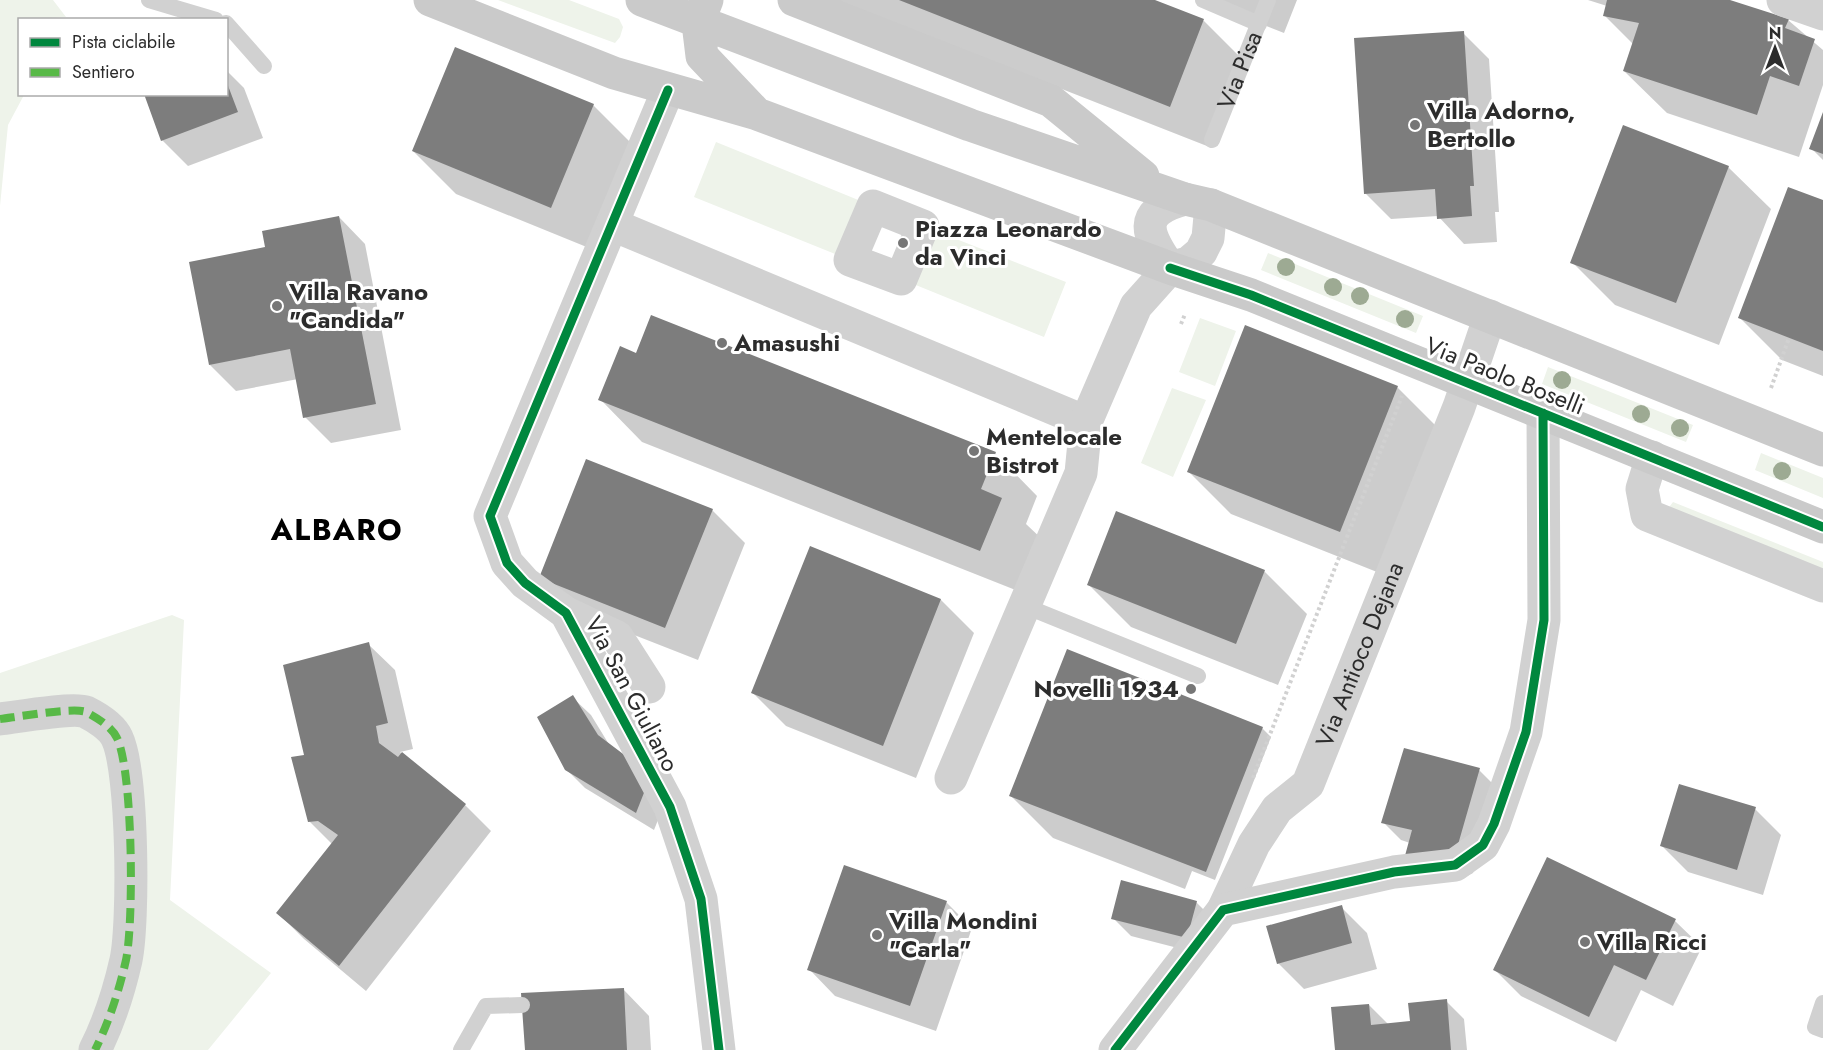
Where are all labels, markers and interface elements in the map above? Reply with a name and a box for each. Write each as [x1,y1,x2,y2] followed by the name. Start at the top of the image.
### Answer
[18,18,228,96] legend
[1745,18,1805,78] north arrow
[1769,22,1781,45] text: N
[1208,26,1271,115] street label: Via Pisa
[72,29,175,55] text: Pista ciclabile
[72,59,135,85] text: Sentiero
[1426,93,1575,156] place label: Villa Adorno, Bertollo
[1408,118,1422,132] marker: Villa Adorno, Bertollo
[915,211,1102,274] place label: Piazza Leonardo da Vinci
[896,236,910,250] marker: Piazza Leonardo da Vinci
[288,274,428,337] place label: Villa Ravano "Candida"
[270,299,284,313] marker: Villa Ravano "Candida"
[733,325,840,360] place label: Amasushi
[1420,328,1590,424] street label: Via Paolo Boselli
[715,336,729,350] marker: Amasushi
[986,419,1122,482] place label: Mentelocale Bistrot
[967,444,981,458] marker: Mentelocale Bistrot
[270,508,403,551] district label: ALBARO
[1307,557,1412,752] street label: Via Antioco Dejana
[577,610,688,778] street label: Via San Giuliano
[1033,671,1179,706] place label: Novelli 1934
[1184,682,1198,696] marker: Novelli 1934
[888,903,1038,966] place label: Villa Mondini "Carla"
[1596,924,1707,959] place label: Villa Ricci
[870,928,884,942] marker: Villa Mondini "Carla"
[1578,935,1592,949] marker: Villa Ricci

